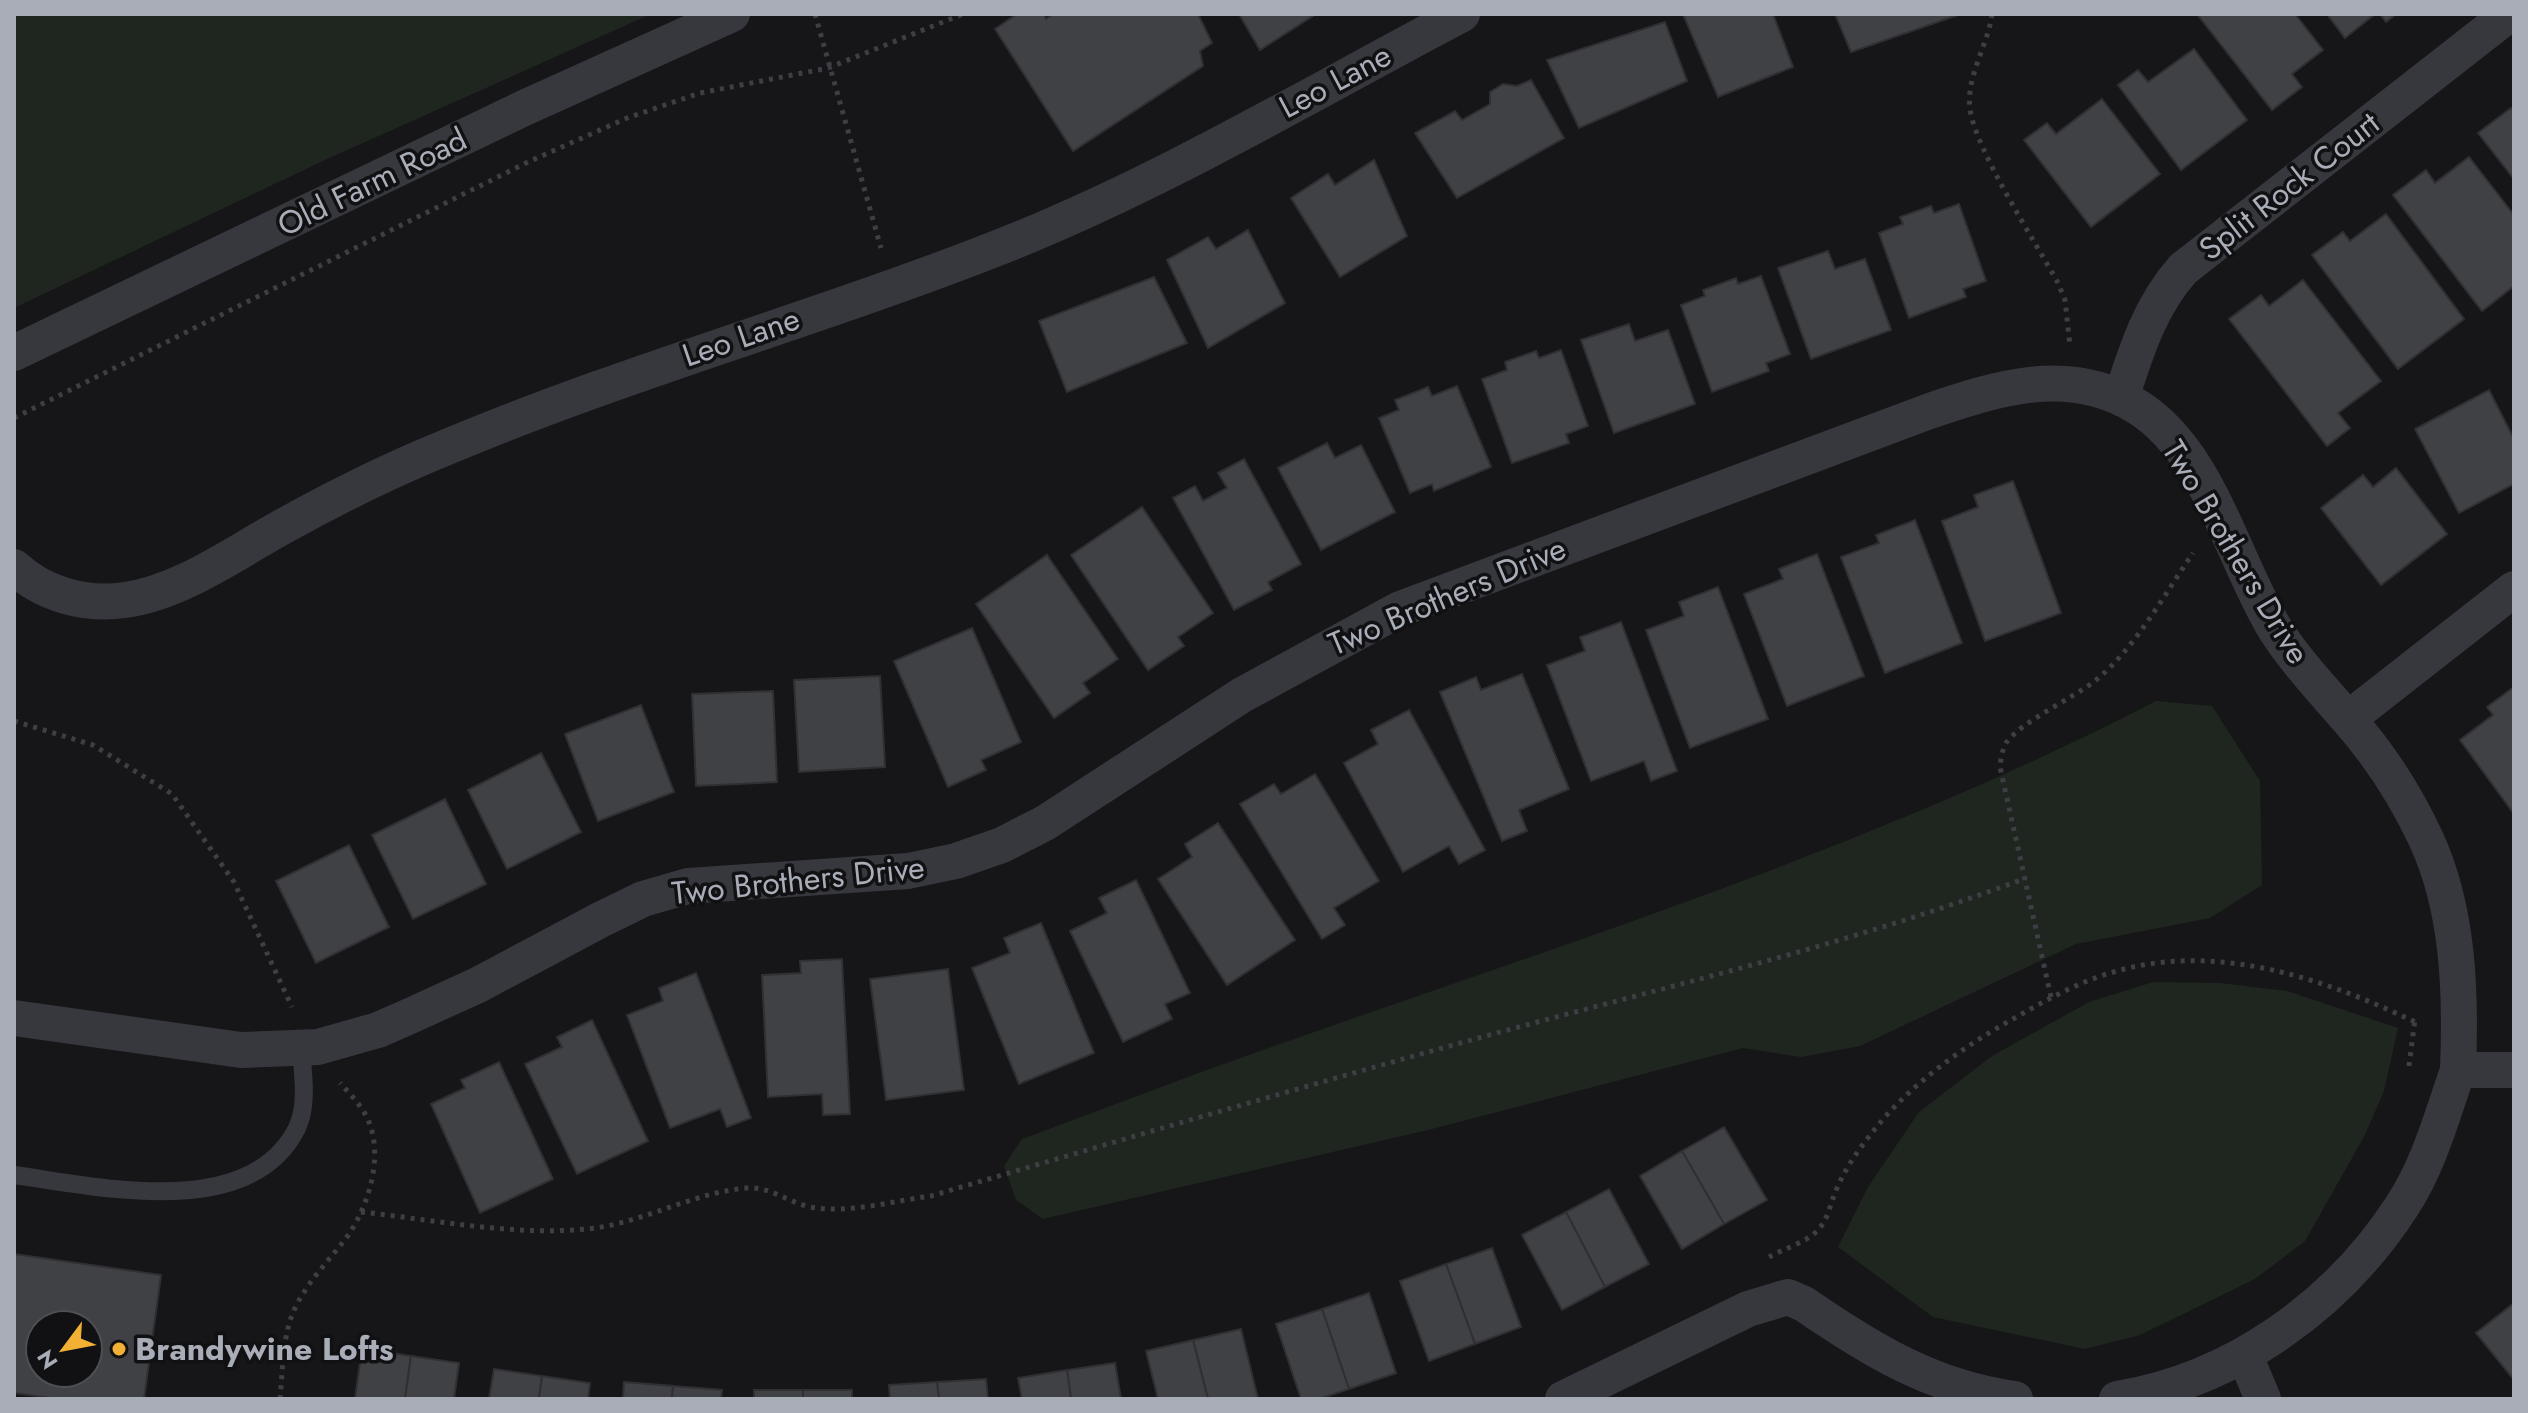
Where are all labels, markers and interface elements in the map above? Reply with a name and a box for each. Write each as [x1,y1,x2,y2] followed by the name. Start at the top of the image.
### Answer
[1271,32,1399,130] street label: Leo Lane
[2189,101,2389,271] street label: Split Rock Court
[270,116,474,248] street label: Old Farm Road
[676,296,806,378] street label: Leo Lane
[2151,431,2321,673] street label: Two Brothers Drive
[1321,525,1573,667] street label: Two Brothers Drive
[669,844,927,916] street label: Two Brothers Drive
[24,1309,104,1389] north arrow
[135,1326,394,1372] place label: Brandywine Lofts
[110,1340,128,1358] marker: Brandywine Lofts
[29,1344,65,1375] text: N

